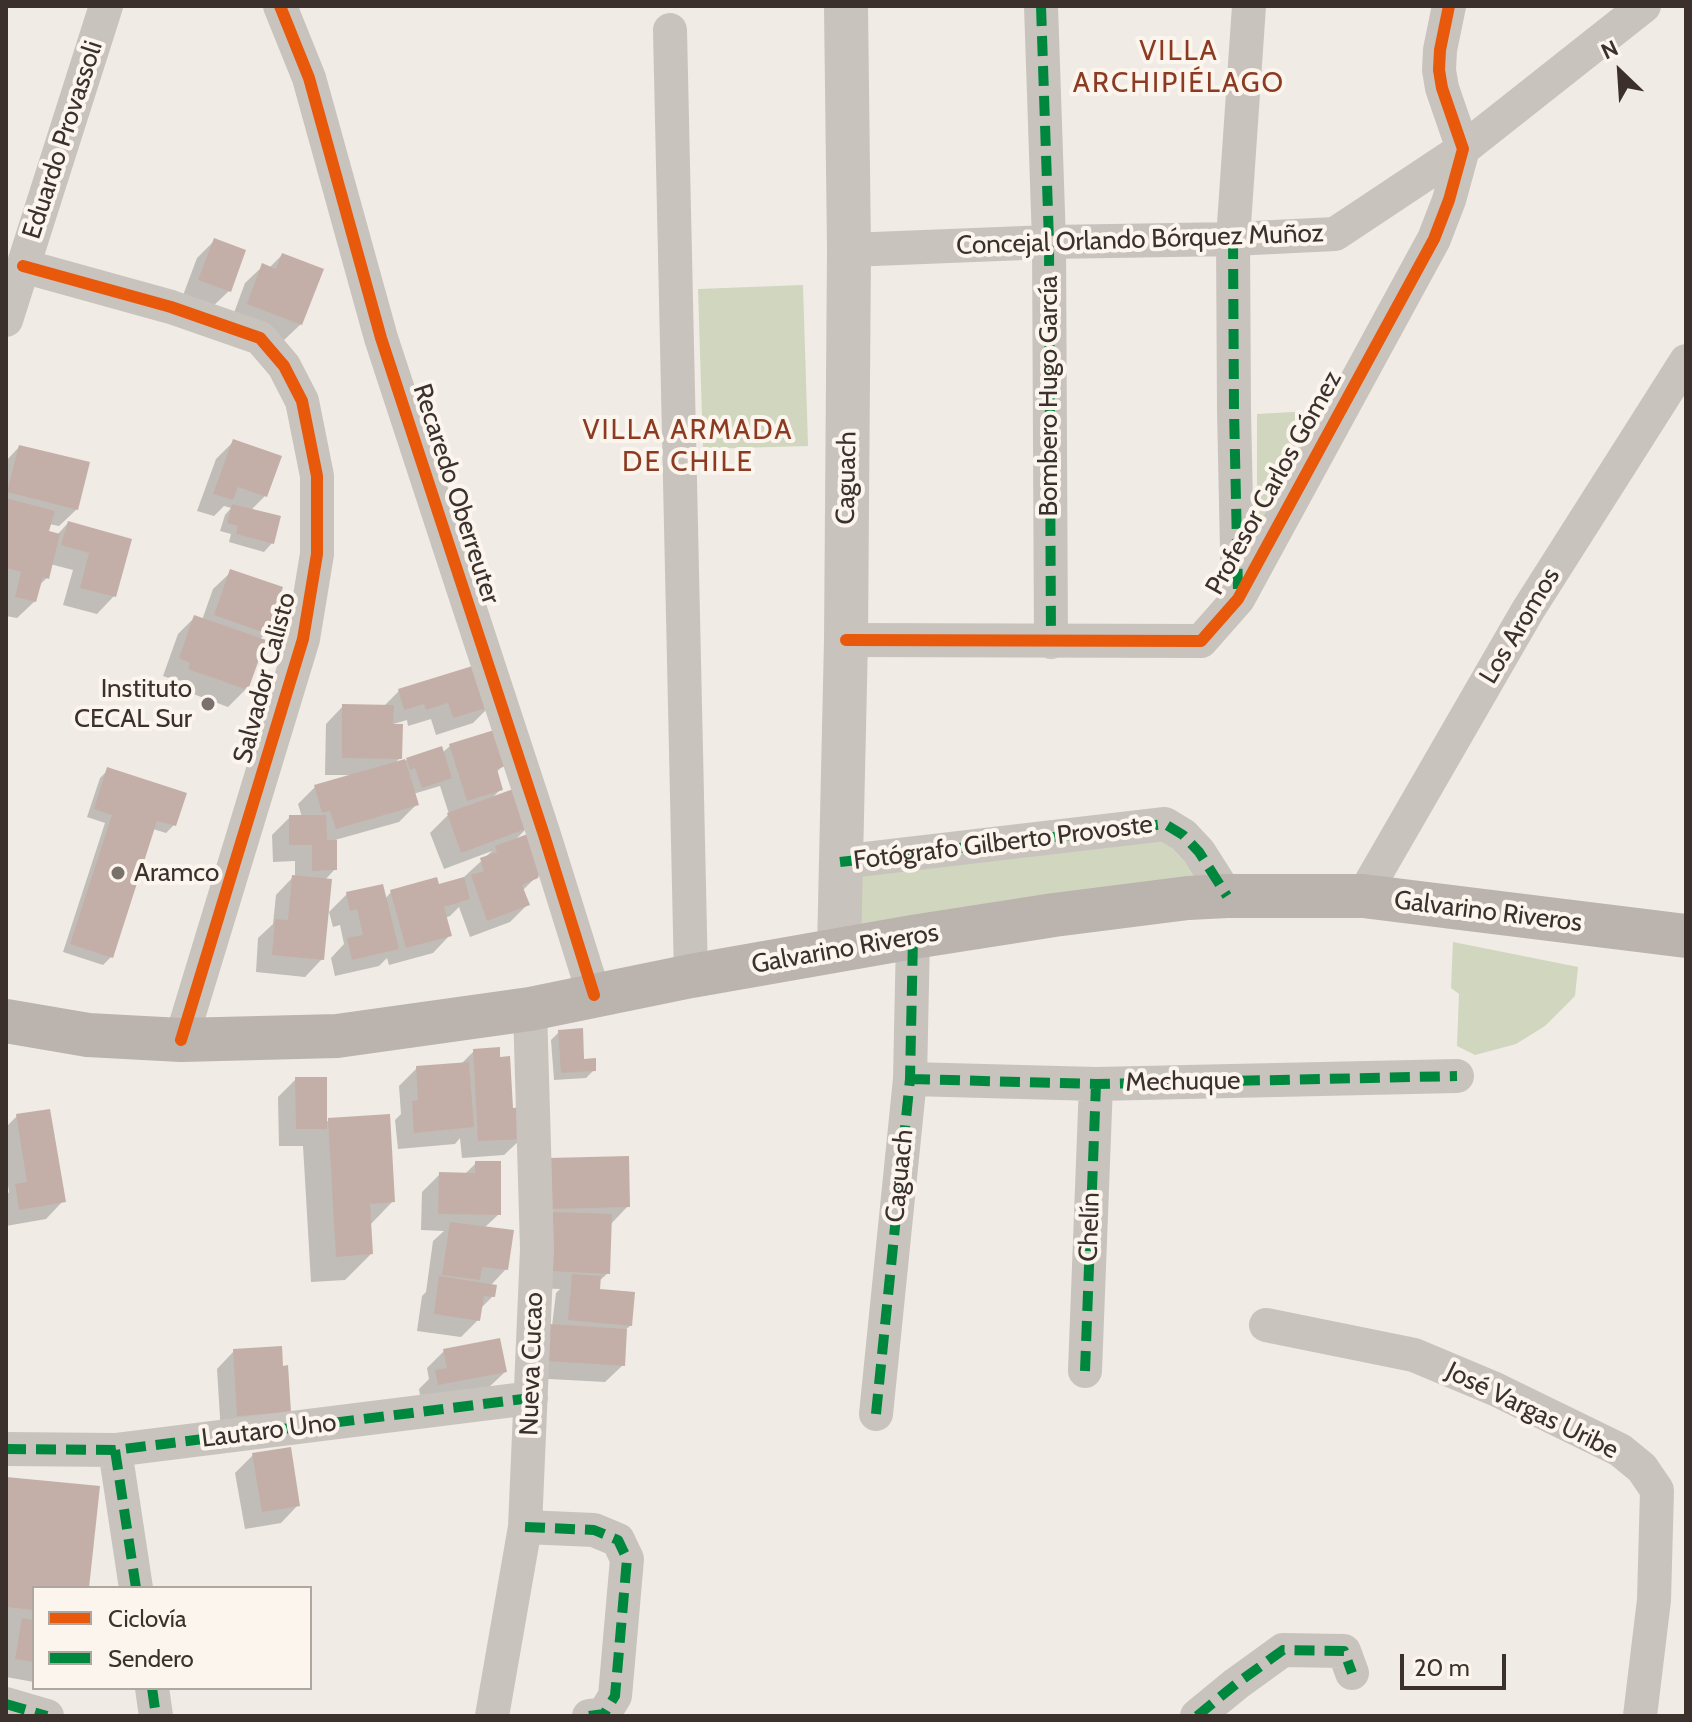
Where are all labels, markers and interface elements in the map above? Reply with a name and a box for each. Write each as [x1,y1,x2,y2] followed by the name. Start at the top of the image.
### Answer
[1580,32,1660,112] north arrow
[1597,34,1622,65] text: N
[1073,35,1285,101] district label: VILLA ARCHIPIÉLAGO
[16,37,110,243] street label: Eduardo Provassoli
[956,218,1324,262] street label: Concejal Orlando Bórquez Muñoz
[1033,276,1065,516] street label: Bombero Hugo García
[1199,366,1349,600] street label: Profesor Carlos Gómez
[406,380,506,608] street label: Recaredo Oberreuter
[582,414,794,480] district label: VILLA ARMADA DE CHILE
[831,431,863,525] street label: Caguach
[1473,562,1567,690] street label: Los Aromos
[227,589,303,767] street label: Salvador Calisto
[74,673,192,734] place label: Instituto CECAL Sur
[199,695,217,713] marker: Instituto CECAL Sur
[852,809,1154,877] street label: Fotógrafo Gilberto Provoste
[134,857,219,889] place label: Aramco
[109,864,127,882] marker: Aramco
[1392,885,1584,939] street label: Galvarino Riveros
[749,917,941,981] street label: Galvarino Riveros
[1125,1065,1241,1099] street label: Mechuque
[880,1128,920,1224] street label: Caguach
[1073,1192,1107,1262] street label: Chelín
[514,1292,550,1436] street label: Nueva Cucao
[1441,1356,1623,1466] street label: José Vargas Uribe
[200,1407,338,1455] street label: Lautaro Uno
[32,1586,312,1690] legend
[108,1604,186,1633] text: Ciclovía
[1404,1638,1510,1688] scale bar
[108,1644,194,1673] text: Sendero
[1414,1653,1470,1682] text: 20 m

